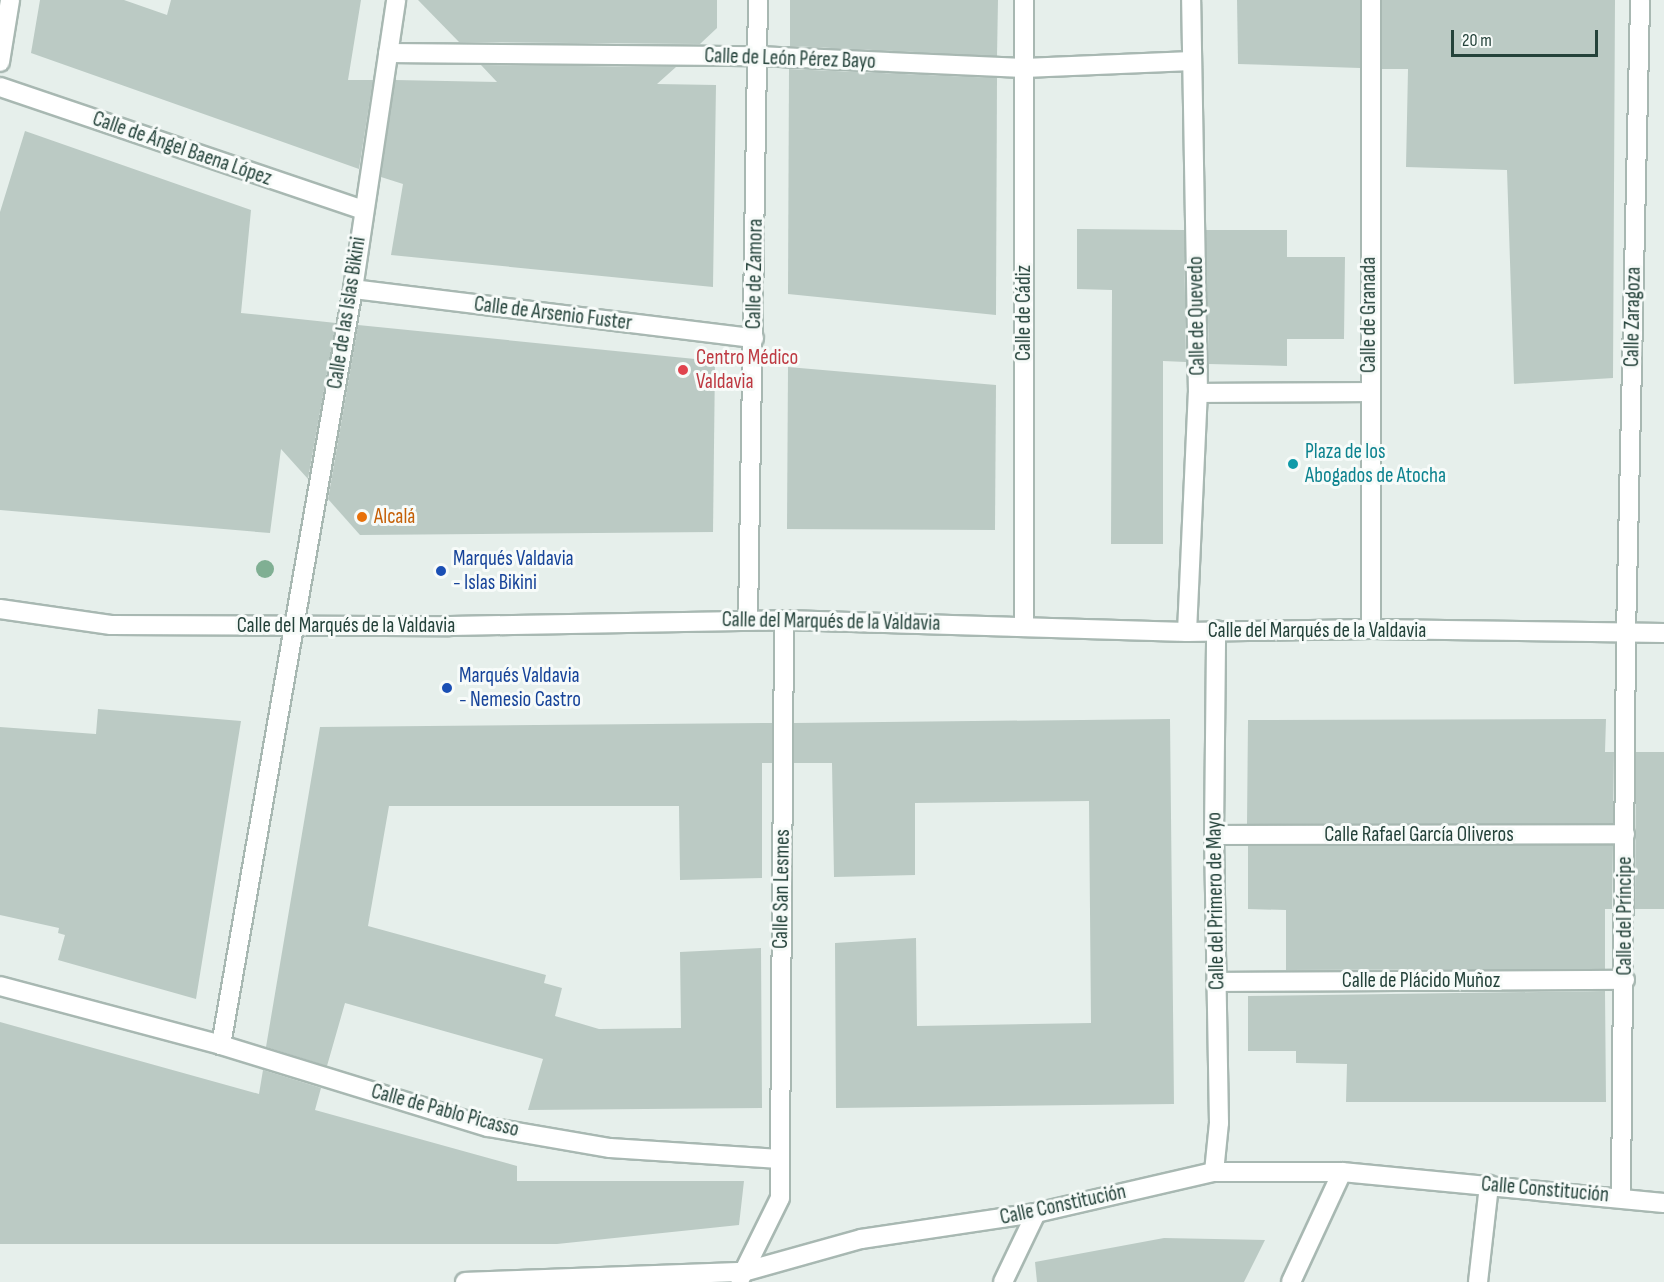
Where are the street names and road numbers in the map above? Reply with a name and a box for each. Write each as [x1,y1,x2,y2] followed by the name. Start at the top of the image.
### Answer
[704,43,876,75] street label: Calle de León Pérez Bayo
[89,107,275,191] street label: Calle de Ángel Baena López
[741,219,769,329] street label: Calle de Zamora
[323,235,371,391] street label: Calle de las Islas Bikini
[1183,256,1211,376] street label: Calle de Quevedo
[1356,257,1382,373] street label: Calle de Granada
[1011,265,1037,361] street label: Calle de Cádiz
[1620,267,1646,367] street label: Calle Zaragoza
[473,292,633,336] street label: Calle de Arsenio Fuster
[722,607,940,637] street label: Calle del Marqués de la Valdavia
[237,613,455,639] street label: Calle del Marqués de la Valdavia
[1208,618,1426,644] street label: Calle del Marqués de la Valdavia
[1202,812,1230,990] street label: Calle del Primero de Mayo
[1324,822,1514,848] street label: Calle Rafael García Oliveros
[768,829,796,949] street label: Calle San Lesmes
[1612,856,1638,976] street label: Calle del Príncipe
[1342,968,1500,994] street label: Calle de Plácido Muñoz
[368,1079,522,1143] street label: Calle de Pablo Picasso
[1480,1172,1610,1208] street label: Calle Constitución
[998,1179,1128,1231] street label: Calle Constitución

